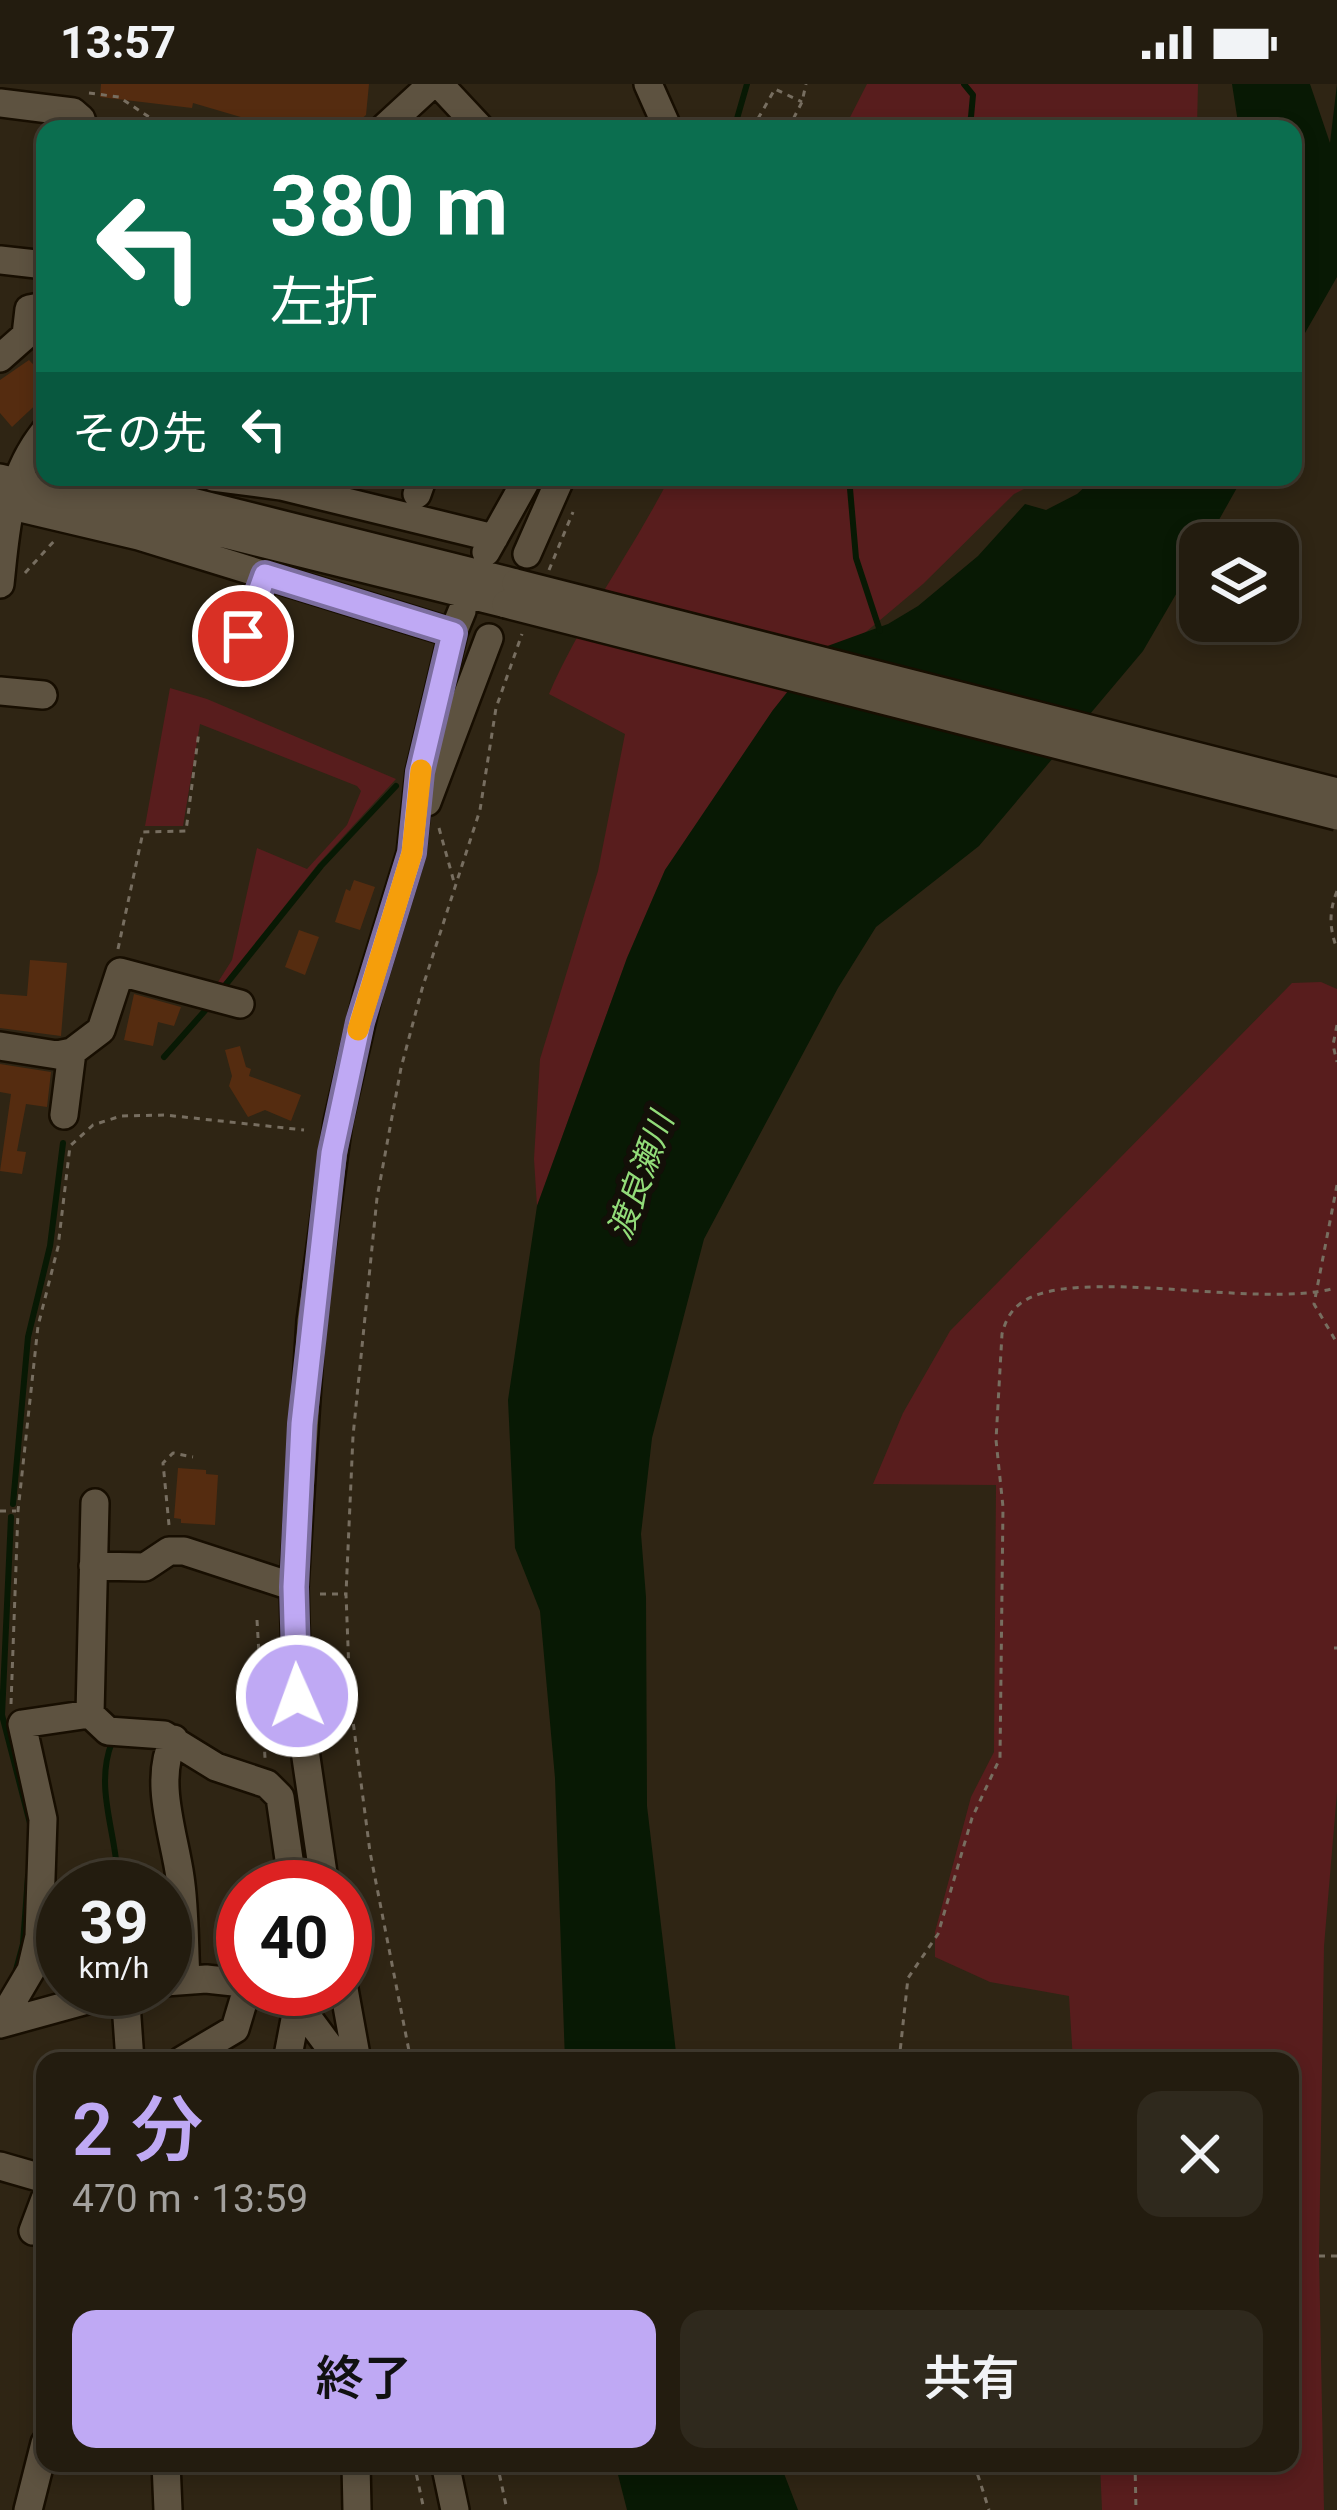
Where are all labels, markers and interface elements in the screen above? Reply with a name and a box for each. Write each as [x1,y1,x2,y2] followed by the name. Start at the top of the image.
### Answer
[60,16,176,69] text: 13:57
[270,157,508,256] text: 380 m
[72,168,228,324] icon: left
[270,271,378,334] text: 左折
[231,396,297,462] icon: left
[72,407,207,460] text: その先
[1179,522,1299,642] map controls
[1179,522,1299,642] button: layers
[192,585,294,687] pin
[210,603,276,669] icon: arrive
[600,1105,682,1245] water label: 渡良瀬川
[234,1633,360,1759] position arrow
[216,1860,372,2016] speed limit sign: 40
[80,1887,148,1958] text: 39
[79,1950,149,1985] text: km/h
[72,2088,203,2173] text: 2 分
[1137,2091,1263,2217] button: close
[72,2176,308,2222] text: 470 m · 13:59
[72,2310,656,2448] button: 終了
[680,2310,1263,2448] button: 共有

